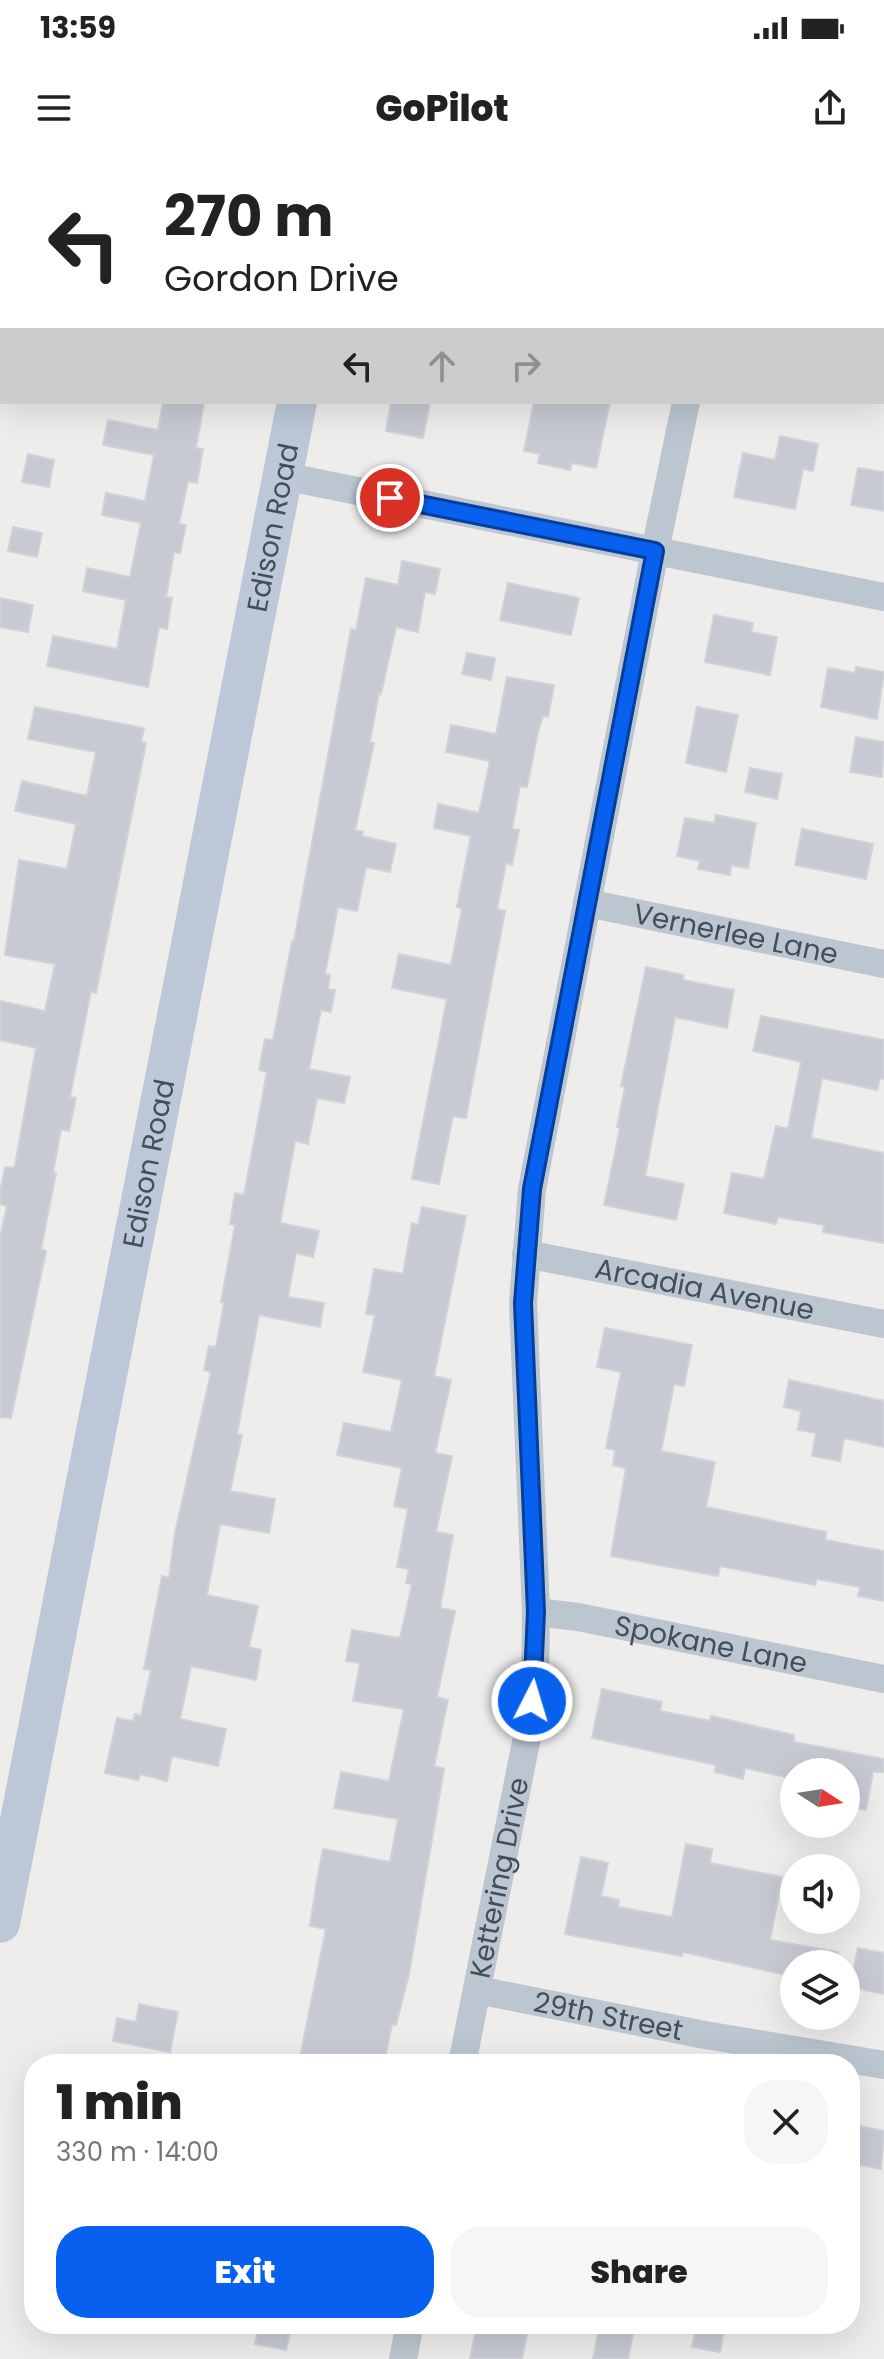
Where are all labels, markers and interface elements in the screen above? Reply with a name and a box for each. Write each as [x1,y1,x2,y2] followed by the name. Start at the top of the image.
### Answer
[40,6,116,49] text: 13:59
[375,83,509,134] text: GoPilot
[32,86,76,130] icon: menu
[808,86,852,130] icon: share
[164,177,334,256] text: 270 m
[32,192,136,296] icon: left
[164,253,399,304] text: Gordon Drive
[336,344,380,388] icon: left
[420,344,464,388] icon: ahead
[504,344,548,388] icon: right
[237,440,309,615] street label: Edison Road
[356,464,424,532] pin
[368,476,412,520] icon: arrive
[630,894,842,974] street label: Vernerlee Lane
[113,1076,184,1251] street label: Edison Road
[591,1249,818,1330] street label: Arcadia Avenue
[611,1606,811,1683] street label: Spokane Lane
[490,1659,574,1743] position arrow
[780,1758,860,1838] north arrow
[780,1758,860,2030] map controls
[461,1774,539,1982] street label: Kettering Drive
[780,1854,860,1934] button: sound
[780,1950,860,2030] button: layers
[530,1983,686,2050] street label: 29th Street
[56,2069,183,2136] text: 1 min
[744,2080,828,2164] button: close
[56,2134,219,2170] text: 330 m · 14:00
[56,2226,434,2318] button: Exit
[450,2226,828,2318] button: Share

